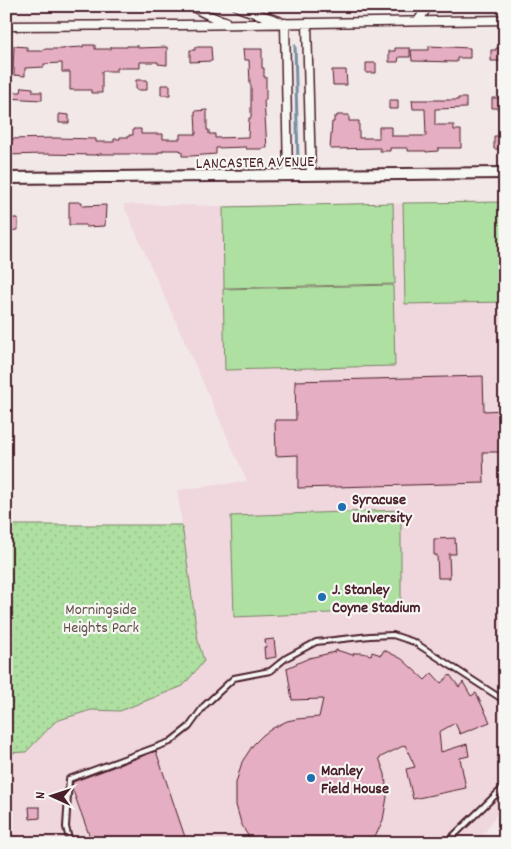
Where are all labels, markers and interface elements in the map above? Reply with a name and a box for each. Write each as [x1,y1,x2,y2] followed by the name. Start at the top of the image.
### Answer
[196,151,315,176] street label: LANCASTER AVENUE
[352,489,413,530] place label: Syracuse University
[336,501,348,513] marker: Syracuse University
[332,579,420,620] place label: J. Stanley Coyne Stadium
[316,591,328,603] marker: J. Stanley Coyne Stadium
[63,599,139,640] park label: Morningside Heights Park
[321,760,389,801] place label: Manley Field House
[28,772,78,822] north arrow
[305,772,317,784] marker: Manley Field House
[31,791,51,799] text: N

